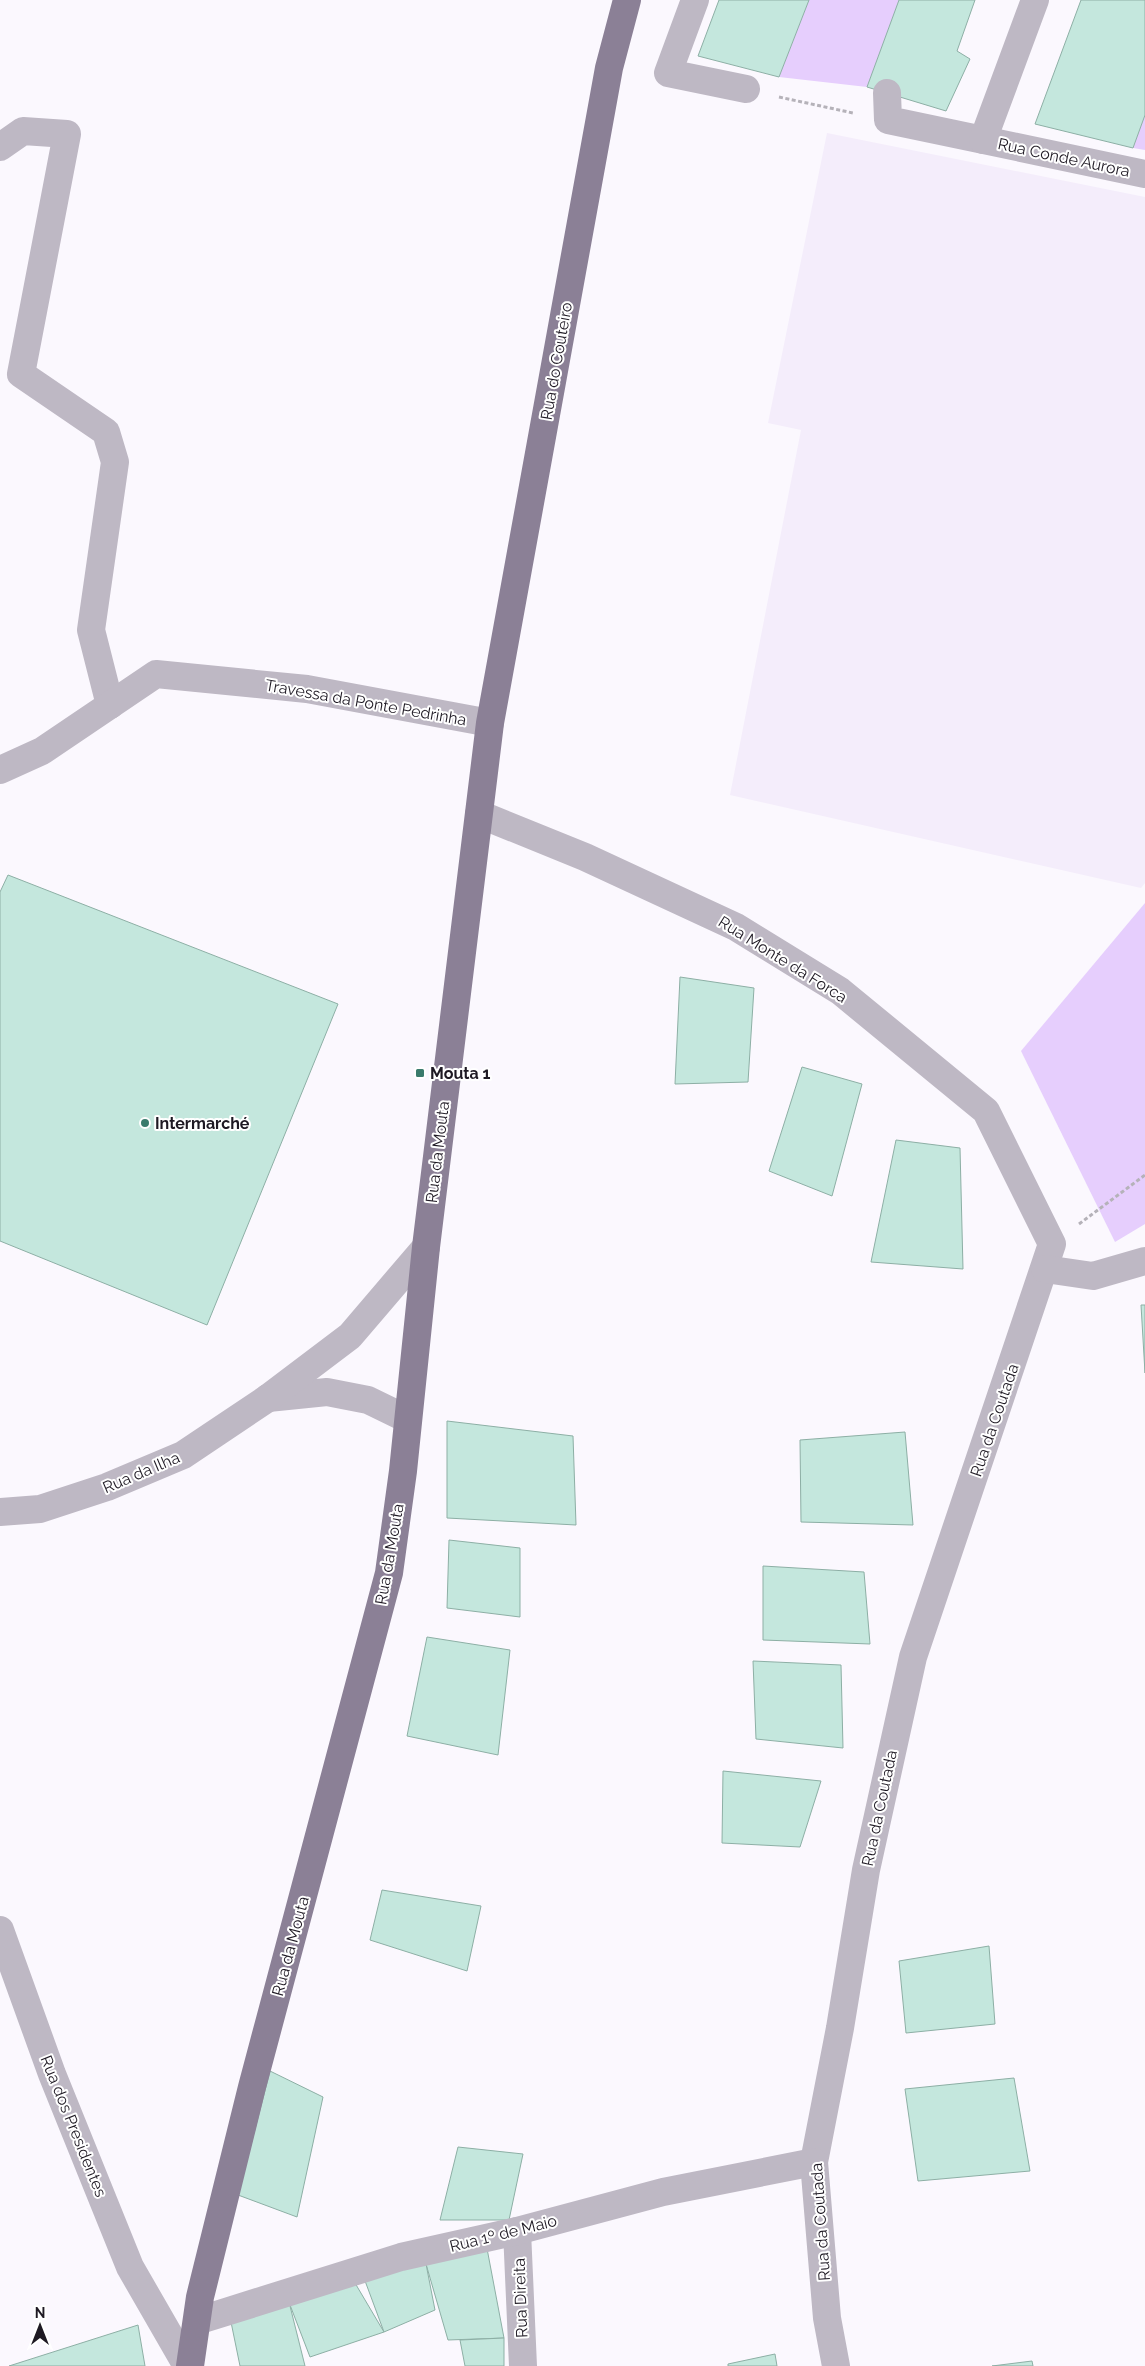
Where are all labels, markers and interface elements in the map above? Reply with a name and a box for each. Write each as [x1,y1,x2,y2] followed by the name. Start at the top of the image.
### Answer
[996,134,1132,181] street label: Rua Conde Aurora
[537,301,576,421] street label: Rua do Couteiro
[264,675,468,730] street label: Travessa da Ponte Pedrinha
[715,912,851,1007] street label: Rua Monte da Forca
[430,1064,490,1083] place label: Mouta 1
[414,1067,426,1079] marker: Mouta 1
[422,1100,453,1204] street label: Rua da Mouta
[155,1114,250,1133] place label: Intermarché
[139,1117,151,1129] marker: Intermarché
[966,1361,1023,1479] street label: Rua da Coutada
[100,1448,183,1497] street label: Rua da Ilha
[371,1502,408,1606] street label: Rua da Mouta
[858,1748,901,1868] street label: Rua da Coutada
[268,1894,313,1998] street label: Rua da Mouta
[36,2053,111,2200] street label: Rua dos Presidentes
[807,2162,834,2282] street label: Rua da Coutada
[448,2211,559,2256] street label: Rua 1º de Maio
[510,2258,531,2338] street label: Rua Direita
[15,2301,65,2351] north arrow
[35,2305,45,2321] text: N

